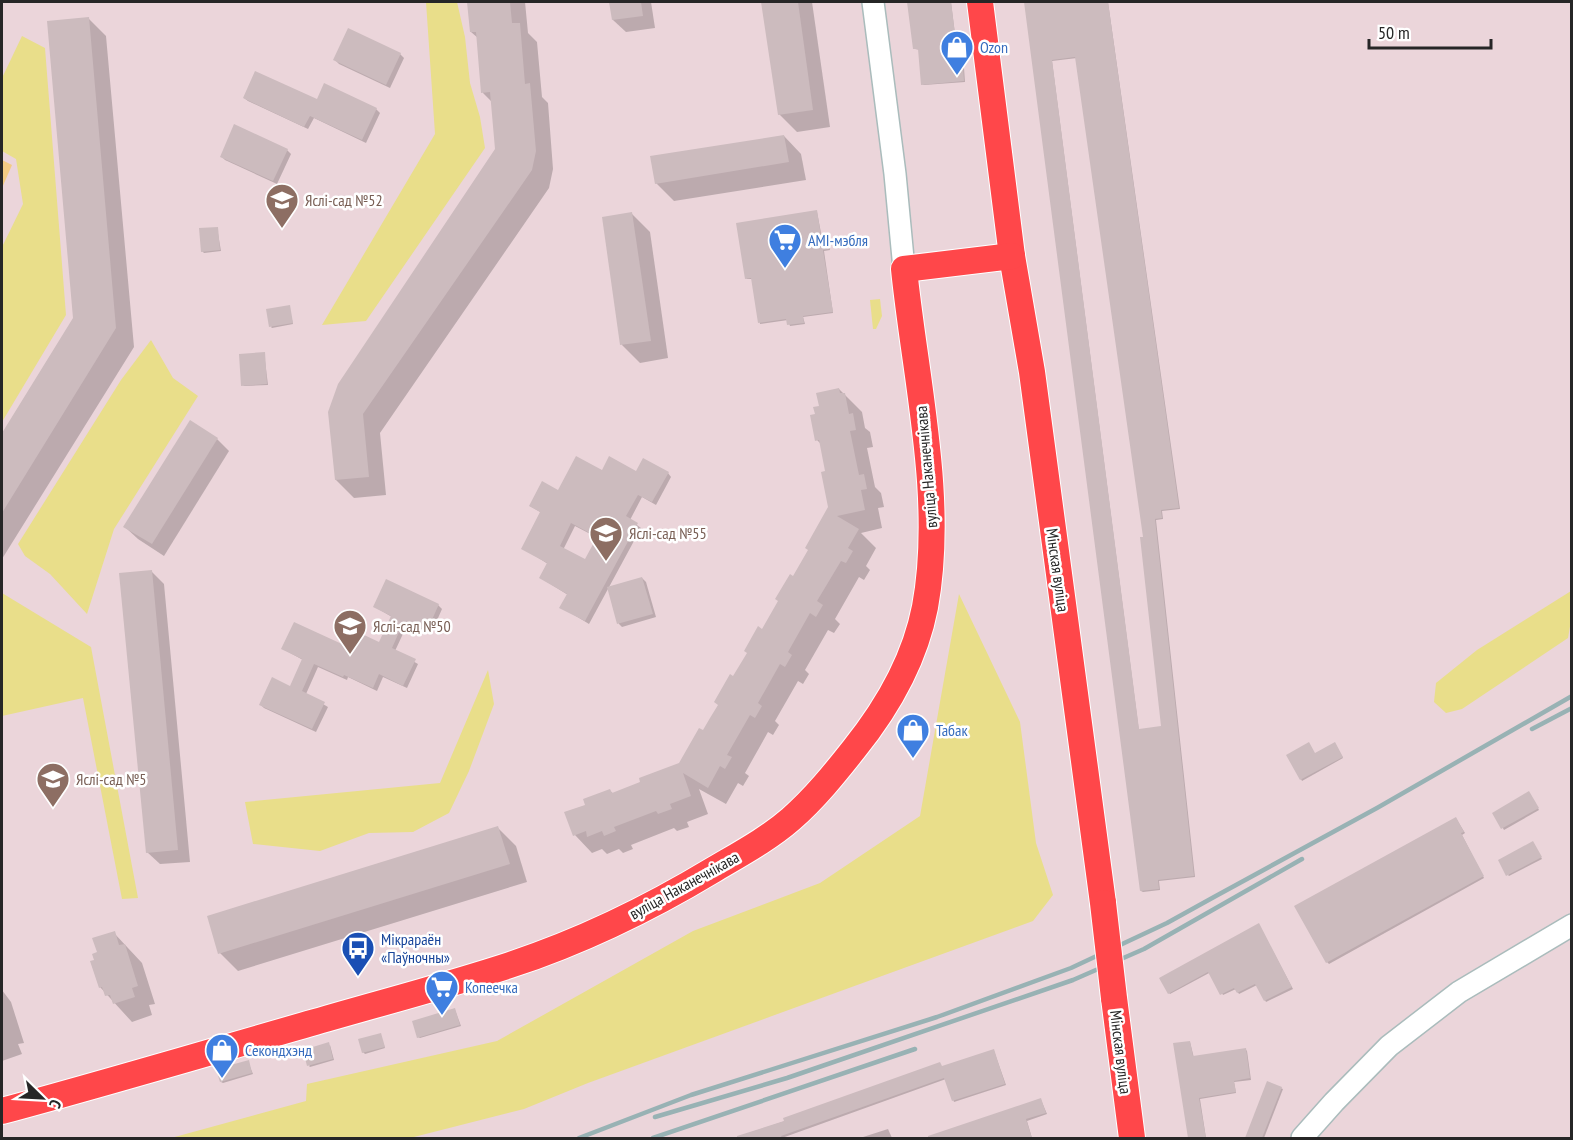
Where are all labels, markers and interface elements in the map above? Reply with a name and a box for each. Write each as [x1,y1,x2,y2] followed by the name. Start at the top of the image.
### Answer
[1369,12,1490,50] scale bar
[1378,21,1410,44] text: 50 m
[939,29,975,76] shop icon: Ozon
[980,37,1008,57] place label: Ozon
[264,182,300,229] school or university icon: Яслі-сад №52
[305,190,383,210] place label: Яслі-сад №52
[767,222,803,269] supermarket icon: AMI-мэбля
[808,230,868,250] place label: AMI-мэбля
[911,405,941,529] street label: вуліца Наканечнікава
[588,515,624,562] school or university icon: Яслі-сад №55
[629,523,707,543] place label: Яслі-сад №55
[1042,527,1074,613] street label: Мінская вуліца
[332,608,368,655] school or university icon: Яслі-сад №50
[373,616,451,636] place label: Яслі-сад №50
[895,712,931,759] shop icon: Табак
[936,720,968,740] place label: Табак
[35,761,71,808] school or university icon: Яслі-сад №5
[76,769,147,789] place label: Яслі-сад №5
[626,847,742,923] street label: вуліца Наканечнікава
[381,929,450,967] place label: Мікрараён «Паўночны»
[340,930,376,977] bus stop icon: Мікрараён «Паўночны»
[424,969,460,1016] supermarket icon: Копеечка
[465,977,518,997] place label: Копеечка
[1106,1009,1136,1095] street label: Мінская вуліца
[204,1032,240,1079] shop icon: Секондхэнд
[245,1040,312,1060] place label: Секондхэнд
[12,1068,72,1128] north arrow
[45,1097,66,1112] text: С

